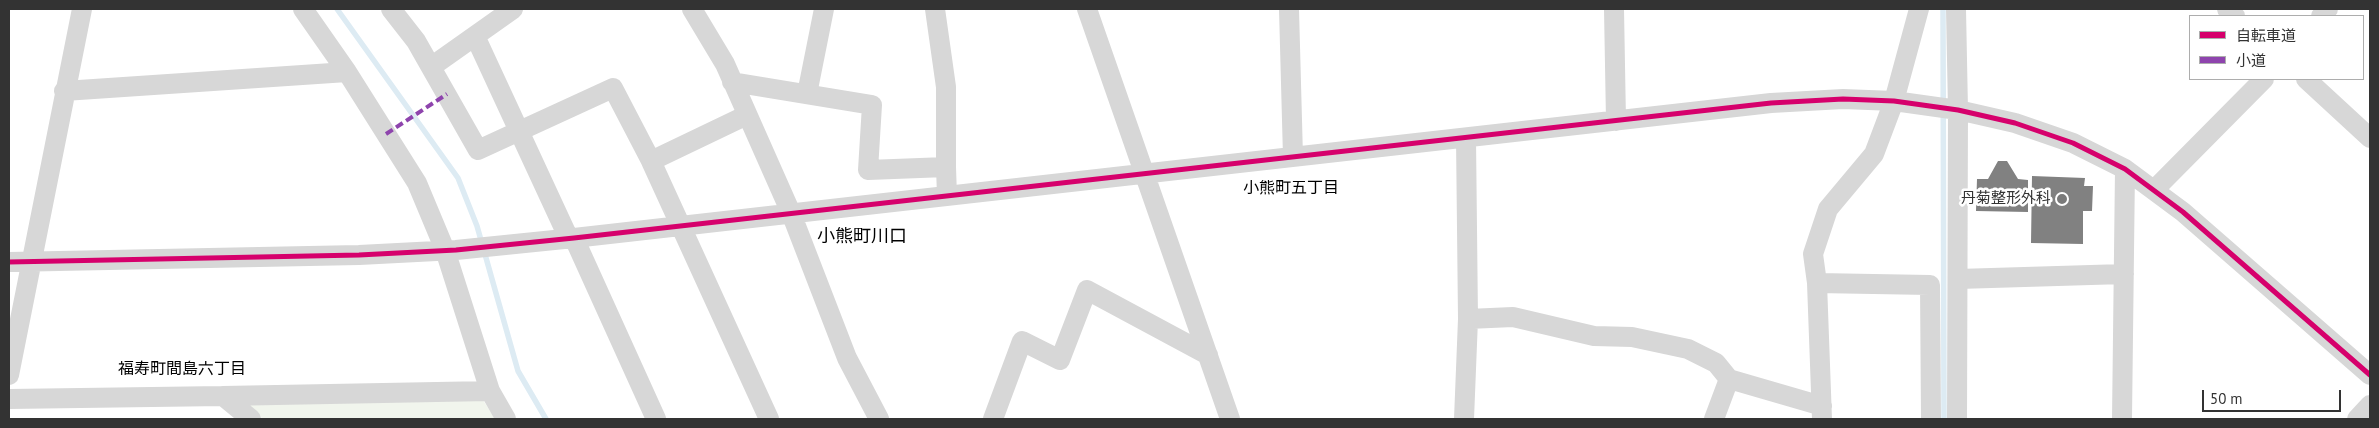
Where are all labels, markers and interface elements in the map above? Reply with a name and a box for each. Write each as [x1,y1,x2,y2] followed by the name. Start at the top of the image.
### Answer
[2189,15,2364,80] legend
[2236,26,2296,45] text: 自転車道
[2236,51,2266,70] text: 小道
[1243,178,1339,198] district label: 小熊町五丁目
[1961,190,2051,208] place label: 丹菊整形外科
[2055,192,2069,206] marker: 丹菊整形外科
[817,226,907,248] district label: 小熊町川口
[118,359,246,379] district label: 福寿町間島六丁目
[2204,380,2343,412] scale bar
[2210,389,2243,408] text: 50 m

